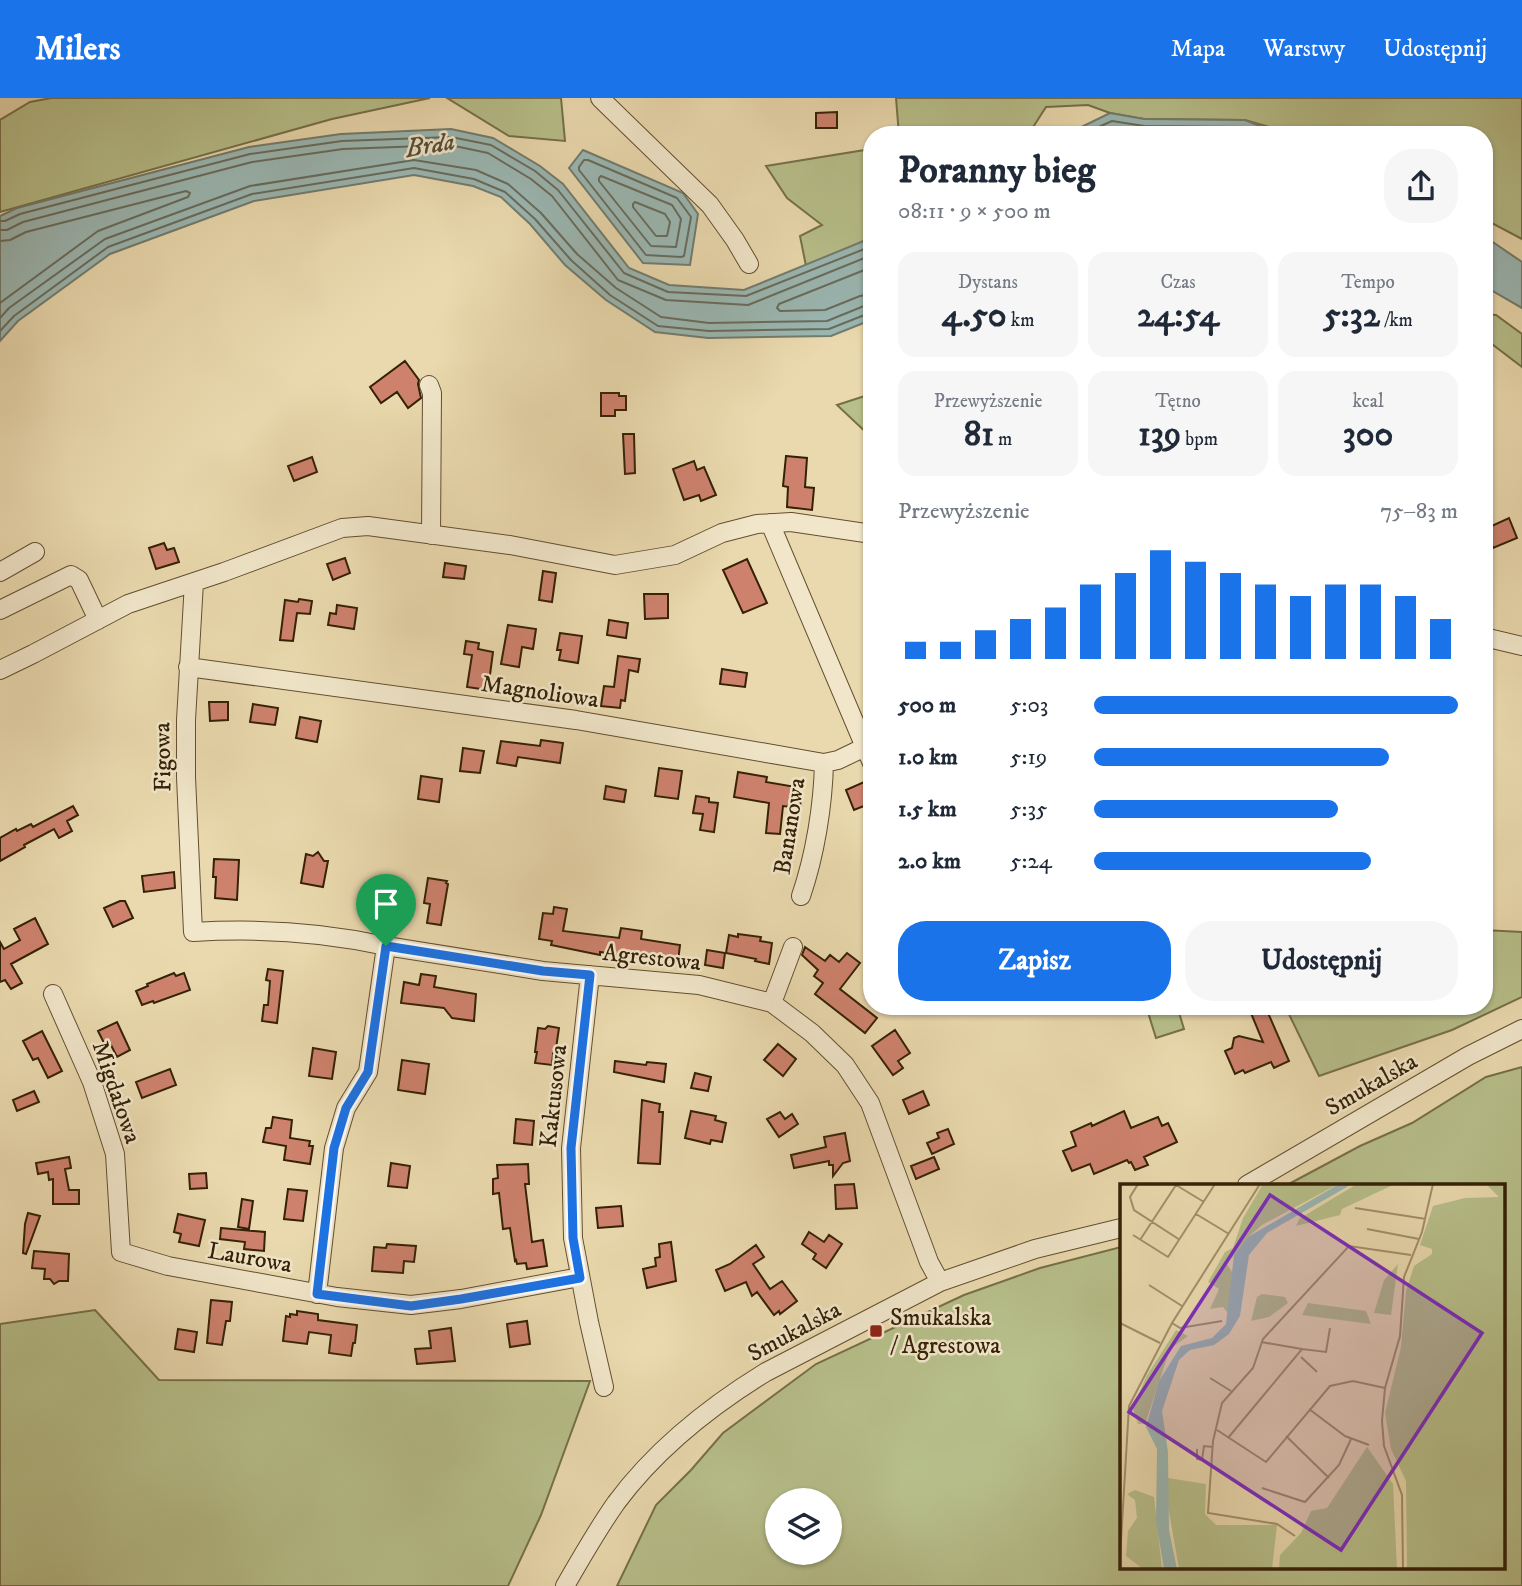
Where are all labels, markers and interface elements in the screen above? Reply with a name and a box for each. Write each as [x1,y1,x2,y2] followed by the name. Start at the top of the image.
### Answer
[35,29,120,70] text: Milers
[1171,34,1225,64] text: Mapa
[1263,34,1345,64] text: Warstwy
[1383,34,1487,64] text: Udostępnij
[402,125,457,166] water label: Brda
[898,147,1095,195] text: Poranny bieg
[1384,149,1458,223] button: share
[898,197,1051,226] text: 08:11 · 9 × 500 m
[958,271,1018,294] text: Dystans
[1160,271,1196,294] text: Czas
[1341,271,1395,294] text: Tempo
[942,294,1007,338] text: 4.50
[1137,294,1219,338] text: 24:54
[1323,294,1380,338] text: 5:32
[1007,309,1034,332] text: km
[1380,309,1413,332] text: /km
[934,390,1042,413] text: Przewyższenie
[1155,390,1201,413] text: Tętno
[1352,390,1384,413] text: kcal
[964,413,994,457] text: 81
[1138,413,1181,457] text: 139
[1343,413,1393,457] text: 300
[994,428,1012,451] text: m
[1181,428,1218,451] text: bpm
[898,497,1030,526] text: Przewyższenie
[1380,497,1458,526] text: 75–83 m
[479,669,601,715] street label: Magnoliowa
[898,691,956,720] text: 500 m
[1010,691,1048,720] text: 5:03
[147,721,179,792] street label: Figowa
[898,743,958,772] text: 1.0 km
[1010,743,1047,772] text: 5:19
[768,775,813,877] street label: Bananowa
[898,795,957,824] text: 1.5 km
[1010,795,1047,824] text: 5:35
[898,847,961,876] text: 2.0 km
[1010,847,1052,876] text: 5:24
[356,874,416,946] pin
[367,885,405,923] icon: arrive
[898,921,1171,1001] button: Zapisz
[1185,921,1458,1001] button: Udostępnij
[601,938,703,978] street label: Agrestowa
[85,1037,148,1148] street label: Migdałowa
[534,1042,574,1149] street label: Kaktusowa
[1320,1046,1424,1123] street label: Smukalska
[1120,1184,1504,1568] inset map
[205,1236,295,1280] street label: Laurowa
[743,1294,847,1369] street label: Smukalska
[890,1303,1001,1361] place label: Smukalska / Agrestowa
[868,1323,884,1339] marker: Smukalska / Agrestowa
[765,1488,842,1565] map controls
[765,1488,842,1565] button: layers

